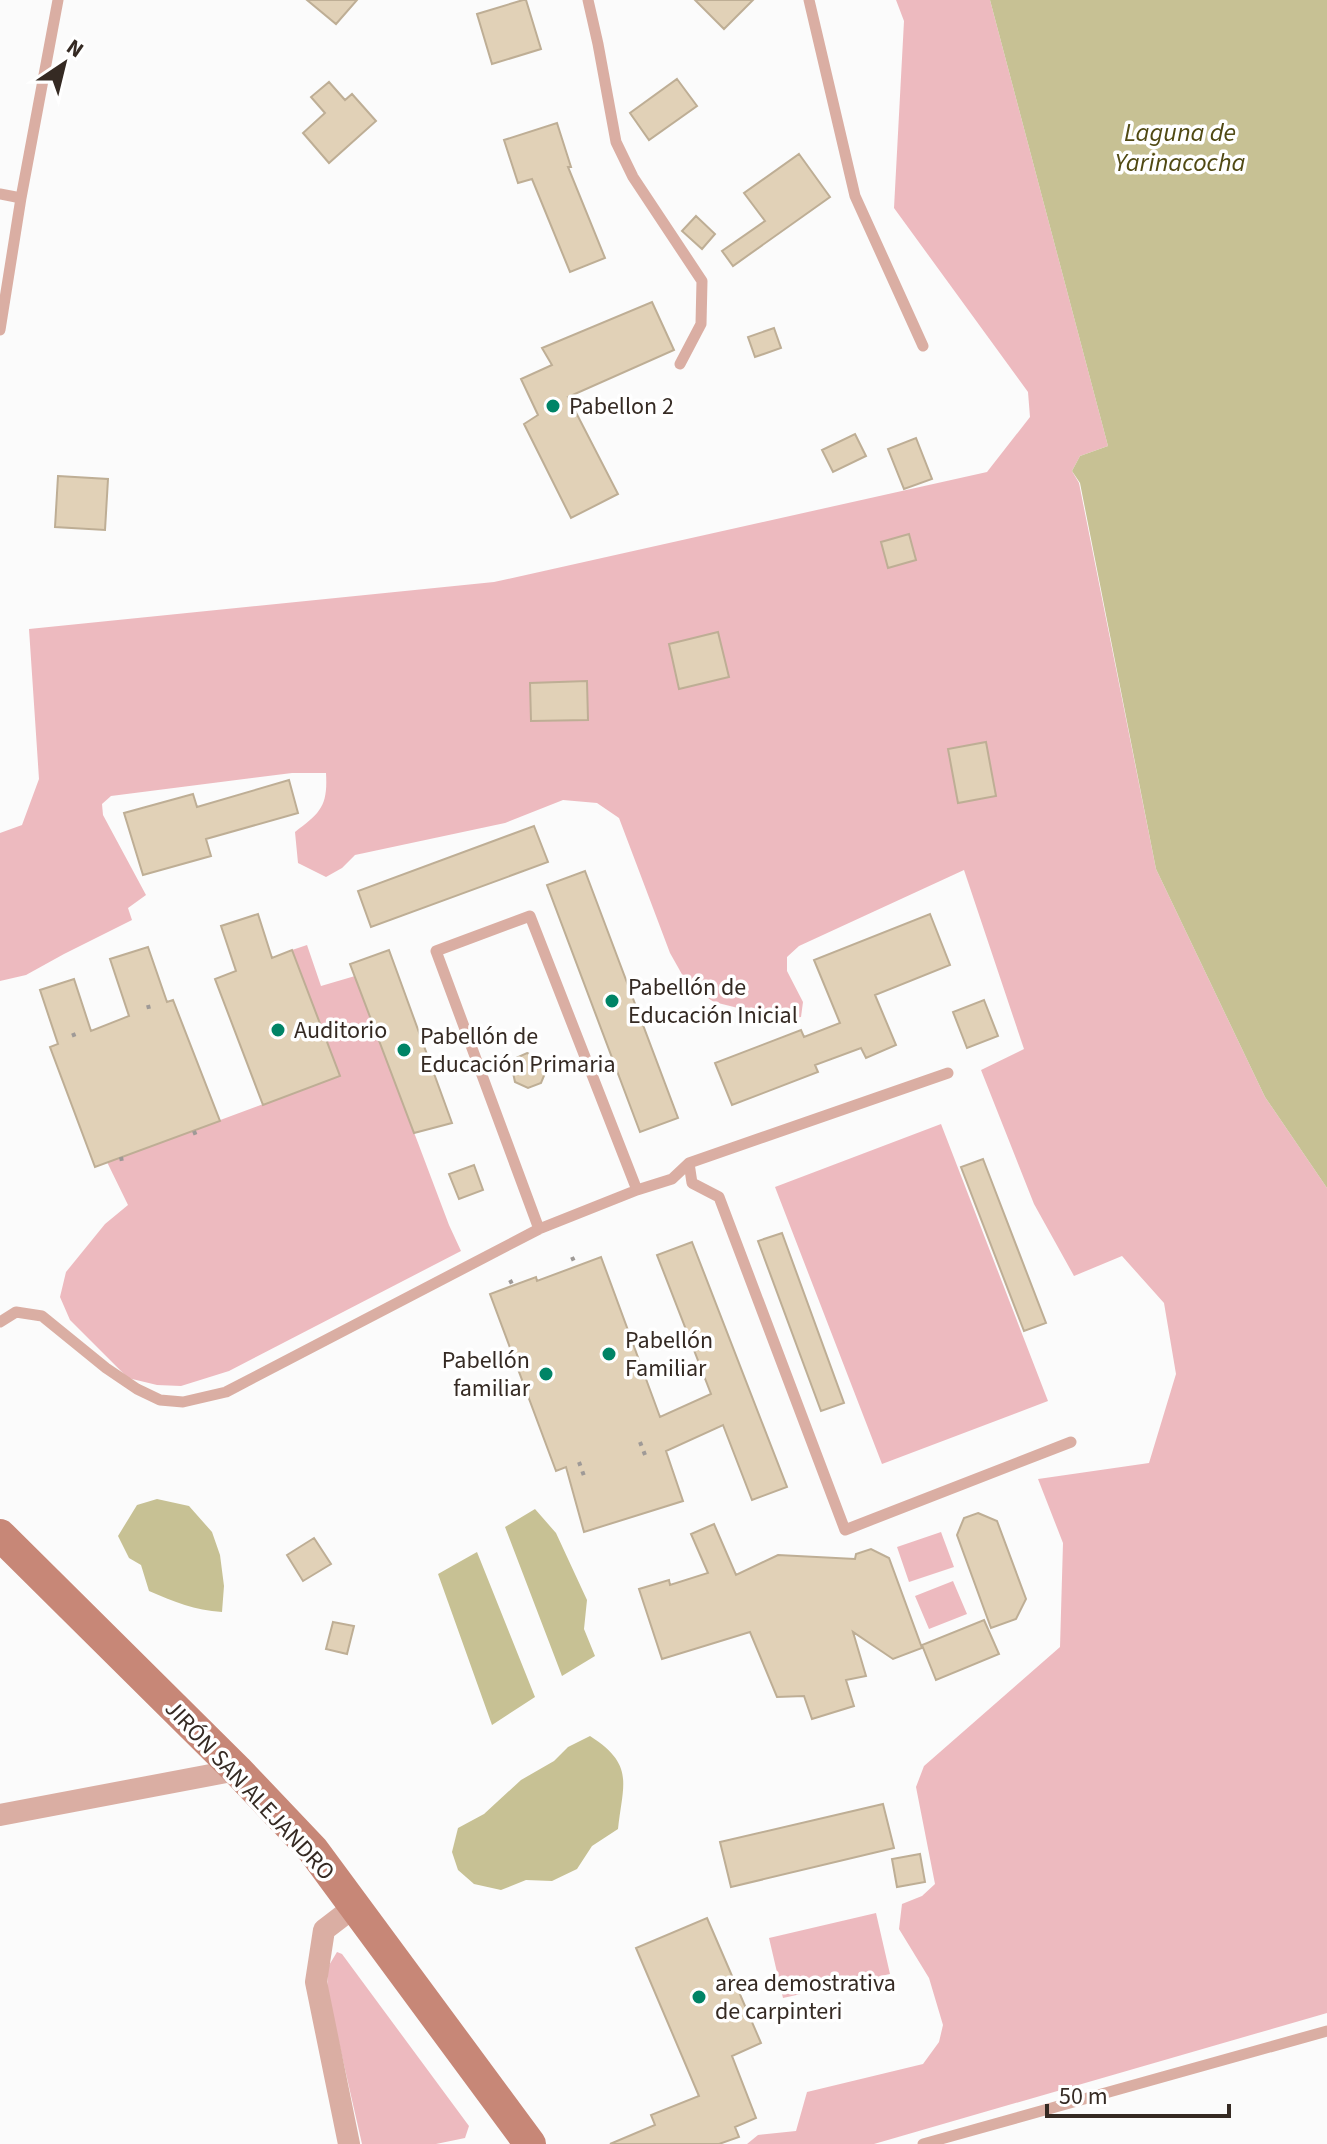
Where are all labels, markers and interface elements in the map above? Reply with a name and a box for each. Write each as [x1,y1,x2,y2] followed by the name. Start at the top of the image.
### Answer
[24,24,104,104] north arrow
[60,31,90,66] text: N
[1115,114,1246,181] water label: Laguna de Yarinacocha
[569,389,674,424] place label: Pabellon 2
[544,397,562,415] marker: Pabellon 2
[628,970,798,1033] place label: Pabellón de Educación Inicial
[603,992,621,1010] marker: Pabellón de Educación Inicial
[294,1013,387,1048] place label: Auditorio
[420,1019,616,1082] place label: Pabellón de Educación Primaria
[269,1021,287,1039] marker: Auditorio
[395,1041,413,1059] marker: Pabellón de Educación Primaria
[625,1323,713,1386] place label: Pabellón Familiar
[442,1343,531,1406] place label: Pabellón familiar
[600,1345,618,1363] marker: Pabellón Familiar
[537,1365,555,1383] marker: Pabellón familiar
[156,1692,343,1888] street label: JIRÓN SAN ALEJANDRO
[715,1966,896,2029] place label: area demostrativa de carpinteri
[690,1988,708,2006] marker: area demostrativa de carpinteri
[1047,2068,1229,2118] scale bar
[1059,2079,1108,2114] text: 50 m

